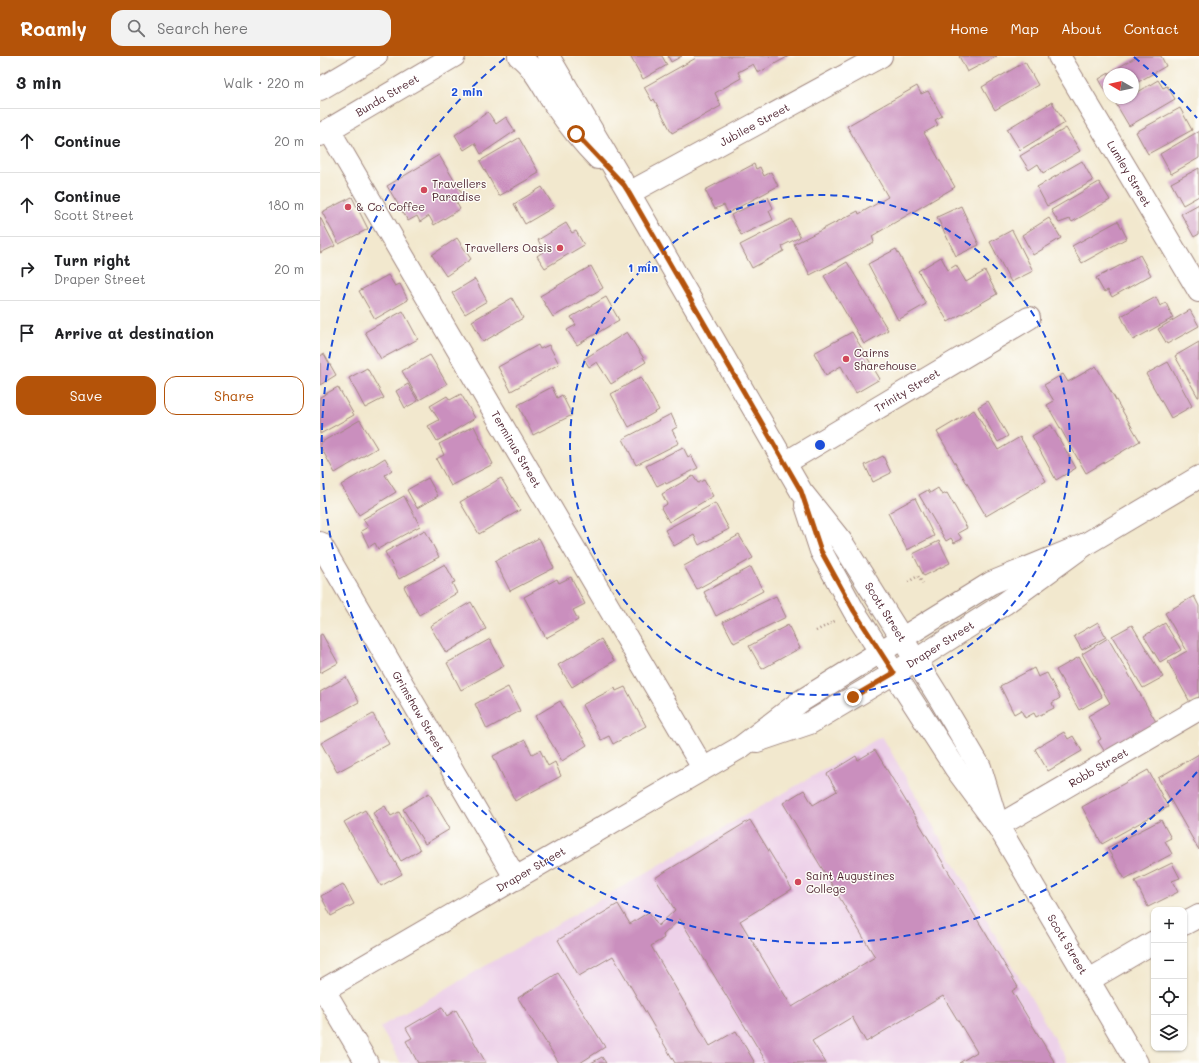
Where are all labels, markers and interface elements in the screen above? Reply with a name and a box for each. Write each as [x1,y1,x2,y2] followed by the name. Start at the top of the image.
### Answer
[111,10,391,46] search box
[20,16,87,41] text: Roamly
[125,17,147,39] icon: search
[157,18,248,38] text: Search here
[950,19,988,38] text: Home
[1010,19,1039,38] text: Map
[1061,19,1102,38] text: About
[1124,19,1179,38] text: Contact
[1103,68,1139,104] north arrow
[352,70,422,120] street label: Bunda Street
[16,71,61,93] text: 3 min
[223,74,304,91] text: Walk · 220 m
[451,83,483,99] text: 2 min
[717,99,792,149] street label: Jubilee Street
[567,125,585,143] route start
[16,130,38,152] icon: ahead
[54,131,121,151] text: Continue
[274,132,304,149] text: 20 m
[1104,138,1155,209] street label: Lumley Street
[432,176,486,204] place label: Travellers Paradise
[419,185,429,195] marker: Travellers Paradise
[54,186,121,206] text: Continue
[16,194,38,216] icon: ahead
[268,196,304,213] text: 180 m
[356,199,425,214] place label: & Co. Coffee
[343,202,353,212] marker: & Co. Coffee
[54,206,134,223] text: Scott Street
[465,240,552,255] place label: Travellers Oasis
[555,243,565,253] marker: Travellers Oasis
[54,250,131,270] text: Turn right
[16,258,38,280] icon: right
[628,259,658,275] text: 1 min
[274,260,304,277] text: 20 m
[54,270,146,287] text: Draper Street
[16,322,38,344] icon: arrive
[54,323,214,343] text: Arrive at destination
[854,345,917,373] place label: Cairns Sharehouse
[841,354,851,364] marker: Cairns Sharehouse
[871,365,942,415] street label: Trinity Street
[16,376,156,415] button: Save
[164,376,304,415] button: Share
[488,408,545,490] street label: Terminus Street
[813,438,827,452] centre of rings
[862,579,910,644] street label: Scott Street
[903,617,977,671] street label: Draper Street
[389,668,448,755] street label: Grimshaw Street
[844,688,862,706] route end
[1066,744,1131,790] street label: Robb Street
[493,843,568,895] street label: Draper Street
[806,868,895,896] place label: Saint Augustines College
[793,877,803,887] marker: Saint Augustines College
[1151,907,1187,1051] map controls
[1151,907,1187,943] button: +
[1044,911,1091,977] street label: Scott Street
[1151,943,1187,979] button: −
[1151,979,1187,1015] button: locate
[1151,1015,1187,1051] button: layers

